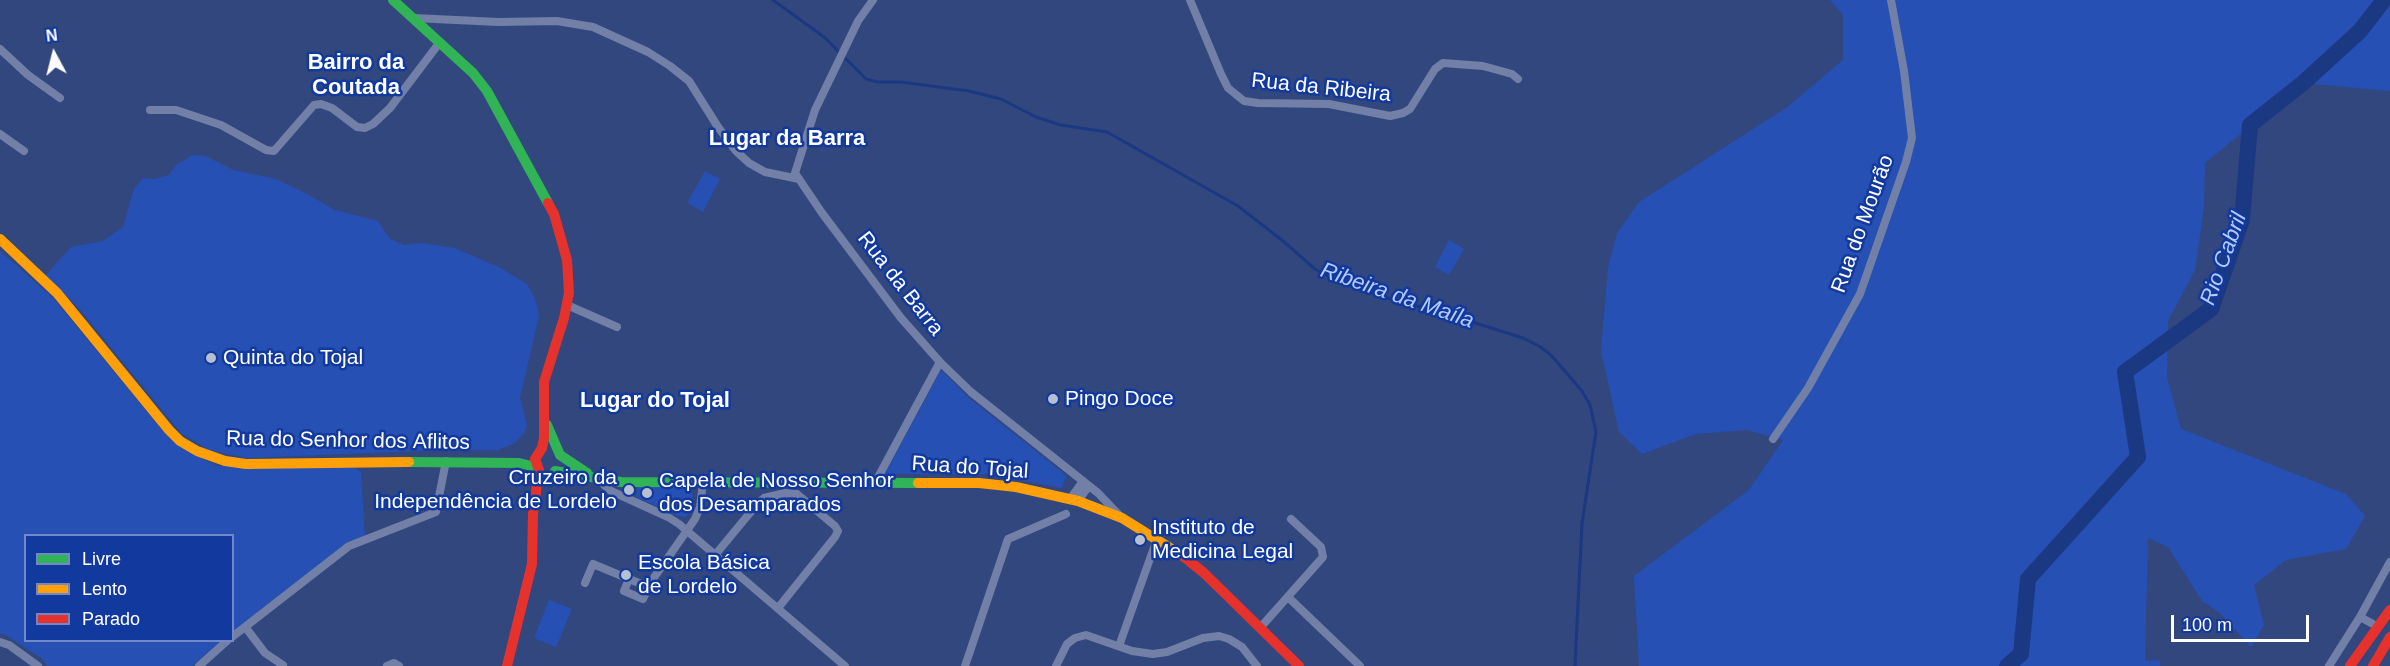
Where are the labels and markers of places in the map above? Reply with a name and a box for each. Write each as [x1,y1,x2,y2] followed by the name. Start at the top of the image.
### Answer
[223,345,363,371] place label: Quinta do Tojal
[204,351,218,365] marker: Quinta do Tojal
[1065,386,1174,412] place label: Pingo Doce
[1046,392,1060,406] marker: Pingo Doce
[374,465,617,515] place label: Cruzeiro da Independência de Lordelo
[659,468,894,518] place label: Capela de Nosso Senhor dos Desamparados
[622,483,636,497] marker: Cruzeiro da Independência de Lordelo
[640,486,654,500] marker: Capela de Nosso Senhor dos Desamparados
[1152,515,1293,565] place label: Instituto de Medicina Legal
[1133,533,1147,547] marker: Instituto de Medicina Legal
[638,550,770,600] place label: Escola Básica de Lordelo
[619,568,633,582] marker: Escola Básica de Lordelo

